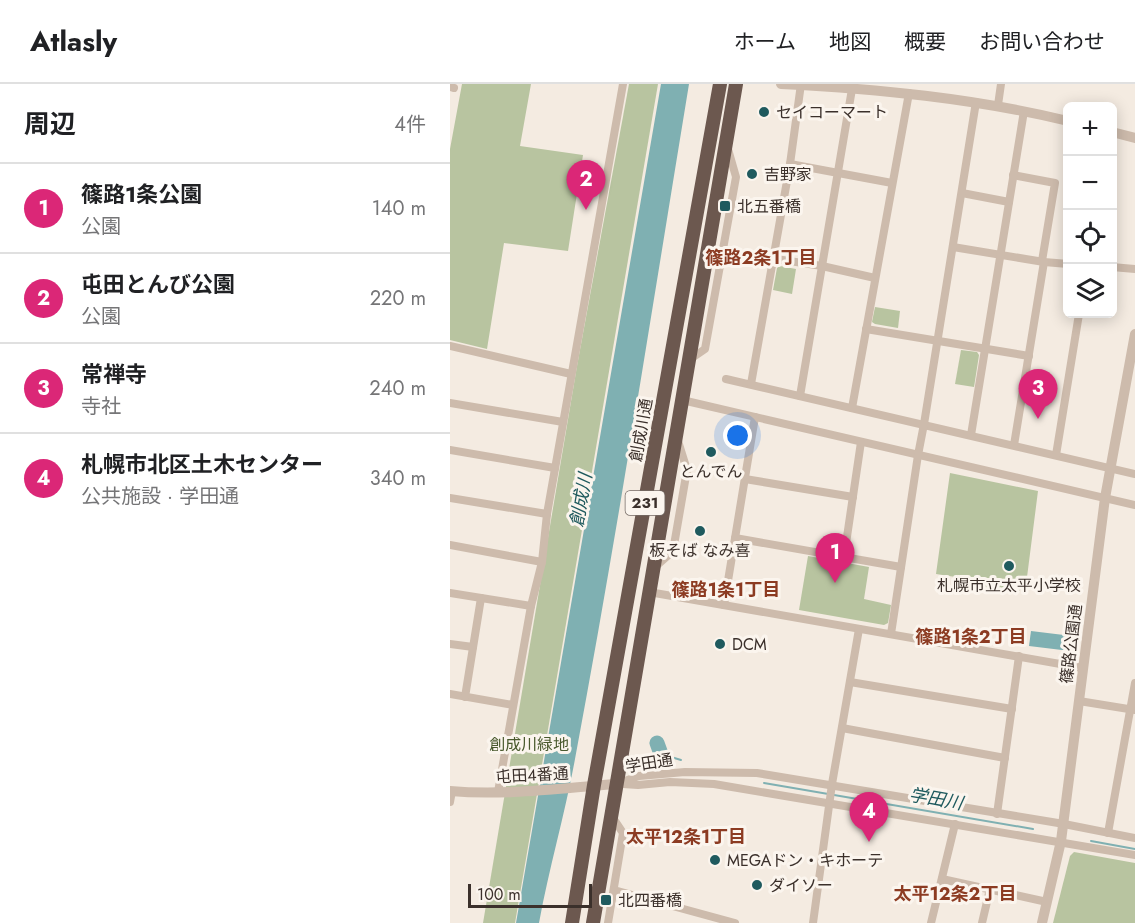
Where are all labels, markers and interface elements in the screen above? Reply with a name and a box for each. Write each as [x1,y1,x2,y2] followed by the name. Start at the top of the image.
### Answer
[30,21,117,62] text: Atlasly
[734,27,796,57] text: ホーム
[829,27,871,57] text: 地図
[904,27,946,57] text: 概要
[979,27,1105,57] text: お問い合わせ
[776,101,888,124] place label: セイコーマート
[1063,102,1117,318] map controls
[1063,102,1117,156] button: +
[24,105,76,143] text: 周辺
[757,105,771,119] marker: セイコーマート
[394,110,426,139] text: 4件
[1063,156,1117,210] button: −
[566,160,606,210] pin: 2
[764,163,812,186] place label: 吉野家
[745,167,759,181] marker: 吉野家
[81,178,202,210] text: 篠路1条公園
[38,194,49,223] text: 1
[372,194,426,223] text: 140 m
[737,195,801,218] place label: 北五番橋
[718,199,732,213] marker: 北五番橋
[1063,210,1117,264] button: locate
[81,212,121,241] text: 公園
[706,245,816,271] district label: 篠路2条1丁目
[1063,264,1117,318] button: layers
[81,268,235,300] text: 屯田とんび公園
[37,284,50,313] text: 2
[370,284,426,313] text: 220 m
[81,302,121,331] text: 公園
[81,358,147,390] text: 常禅寺
[1018,370,1058,419] pin: 3
[37,374,50,403] text: 3
[369,374,426,403] text: 240 m
[81,392,121,421] text: 寺社
[624,396,658,464] street label: 創成川通
[723,421,752,450] your location
[704,445,718,459] marker: とんでん
[81,448,323,480] text: 札幌市北区土木センター
[679,460,743,483] place label: とんでん
[37,464,50,493] text: 4
[370,464,426,493] text: 340 m
[564,469,599,529] water label: 創成川
[81,482,239,511] text: 公共施設 · 学田通
[626,491,664,515] road number: 231
[693,524,707,538] marker: 板そば なみ喜
[816,534,854,583] pin: 1
[650,539,750,562] place label: 板そば なみ喜
[1002,559,1016,573] marker: 札幌市立太平小学校
[937,574,1081,597] place label: 札幌市立太平小学校
[672,577,780,603] district label: 篠路1条1丁目
[1055,603,1087,685] street label: 篠路公園通
[916,624,1026,650] district label: 篠路1条2丁目
[732,633,767,656] place label: DCM
[713,637,727,651] marker: DCM
[489,733,569,756] park label: 創成川緑地
[623,748,675,778] street label: 学田通
[495,762,569,788] street label: 屯田4番通
[907,782,967,817] water label: 学田川
[850,792,888,842] pin: 4
[626,824,746,850] district label: 太平12条1丁目
[727,849,883,872] place label: MEGAドン・キホーテ
[708,853,722,867] marker: MEGAドン・キホーテ
[769,874,833,897] place label: ダイソー
[750,878,764,892] marker: ダイソー
[468,881,592,908] scale bar
[894,881,1016,907] district label: 太平12条2丁目
[477,883,521,906] text: 100 m
[618,889,682,912] place label: 北四番橋
[599,893,613,907] marker: 北四番橋

